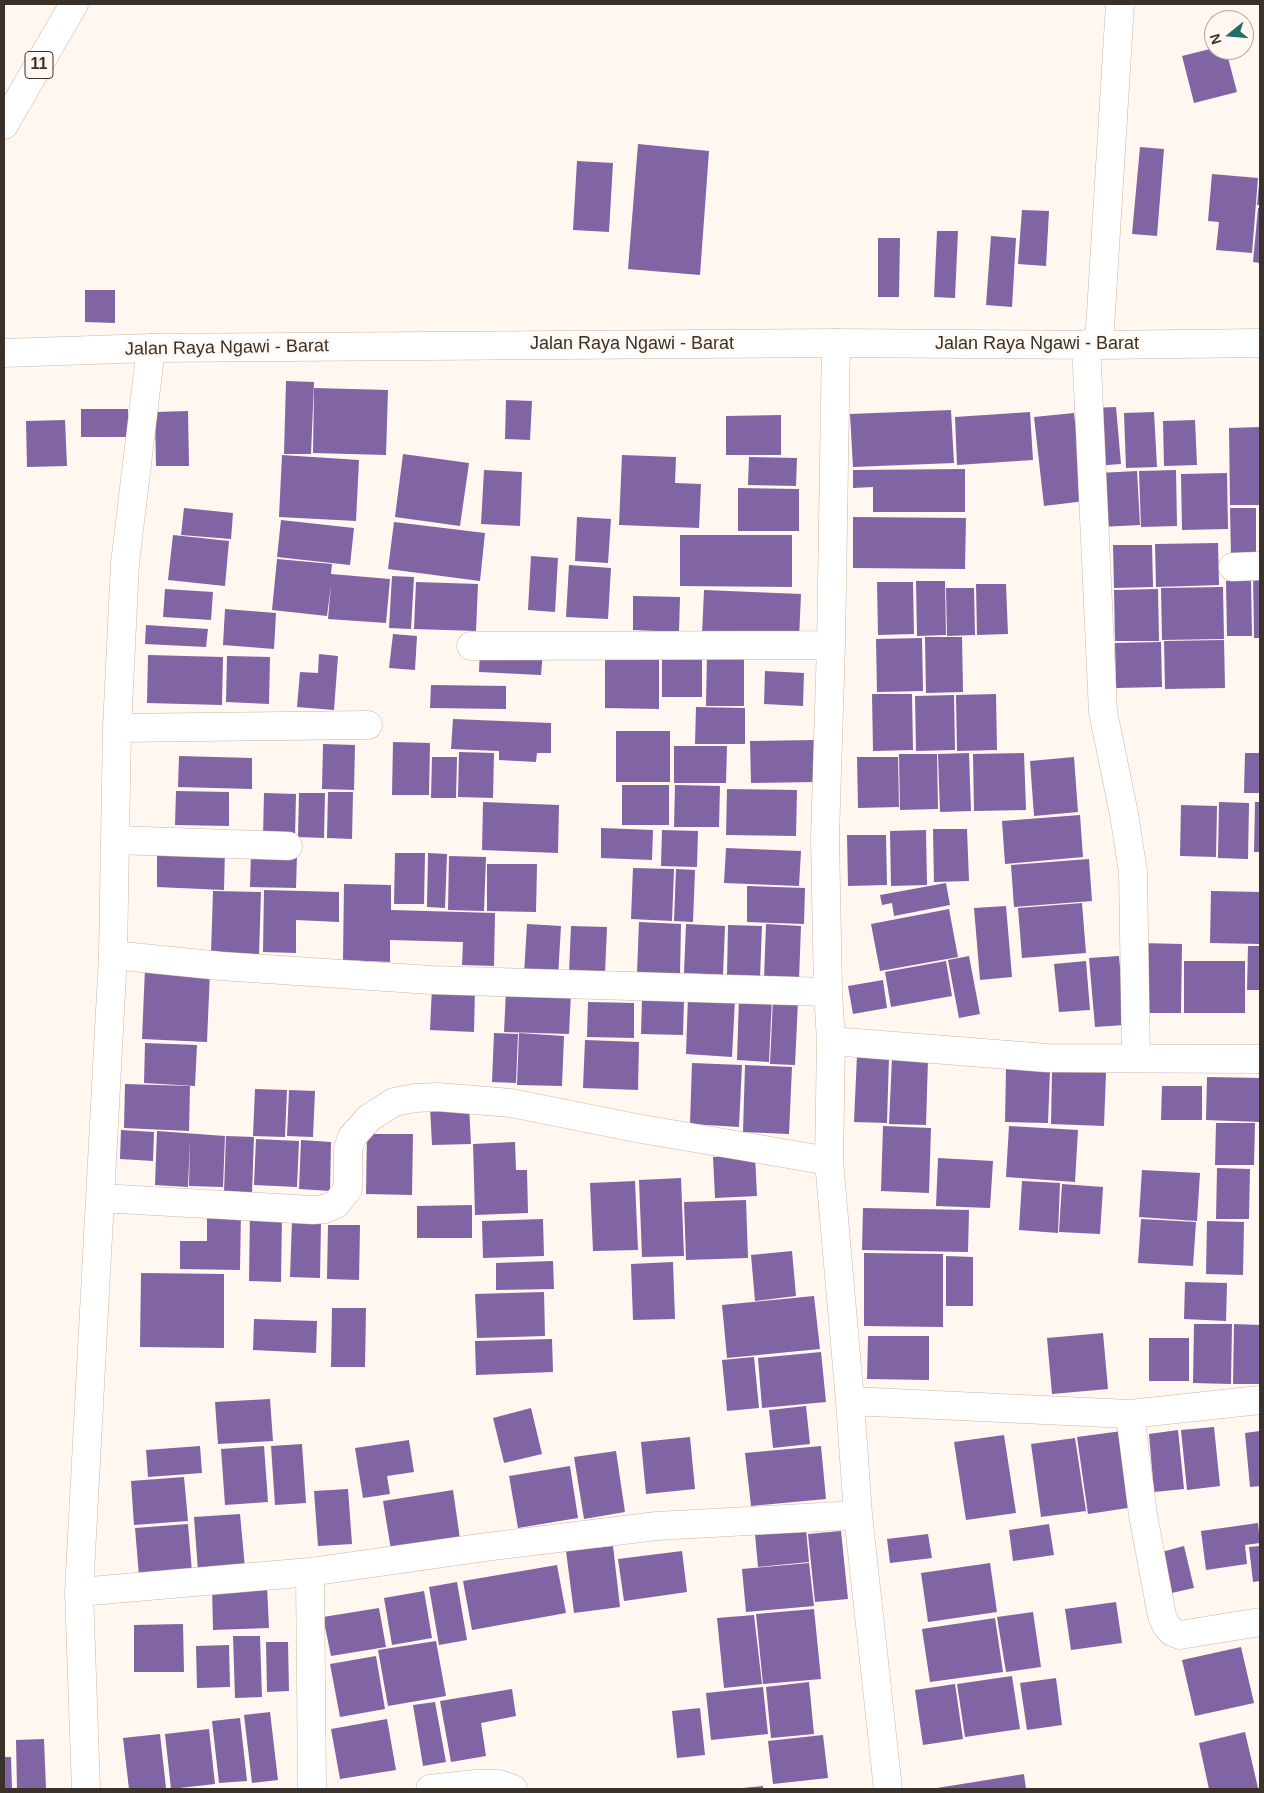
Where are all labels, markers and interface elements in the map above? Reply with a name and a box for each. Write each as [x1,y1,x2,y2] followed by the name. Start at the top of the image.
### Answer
[1204,10,1254,60] north arrow
[1206,32,1225,46] text: N
[25,52,53,78] road number: 11
[530,333,734,355] street label: Jalan Raya Ngawi - Barat
[935,333,1139,355] street label: Jalan Raya Ngawi - Barat
[125,335,329,361] street label: Jalan Raya Ngawi - Barat

